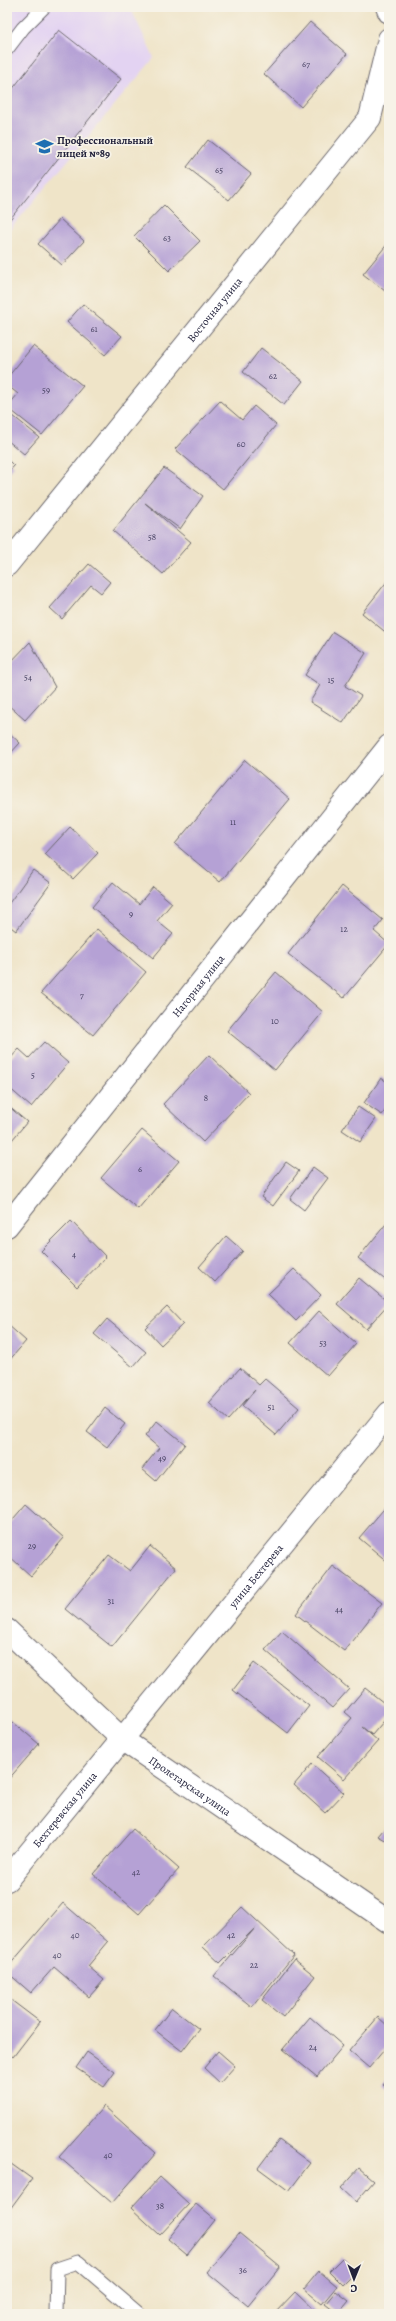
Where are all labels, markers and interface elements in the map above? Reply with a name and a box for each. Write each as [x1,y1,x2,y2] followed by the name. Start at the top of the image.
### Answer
[302,58,310,70] house number: 67
[56,133,154,161] place label: Профессиональный лицей №89
[34,136,54,156] school or university icon: Профессиональный лицей №89
[215,164,223,176] house number: 65
[163,232,171,244] house number: 63
[183,273,246,345] street label: Восточная улица
[90,323,98,335] house number: 61
[269,370,278,382] house number: 62
[42,384,50,396] house number: 59
[237,438,246,450] house number: 60
[148,531,156,543] house number: 58
[24,671,32,683] house number: 54
[328,674,335,686] house number: 15
[230,816,236,828] house number: 11
[129,908,133,920] house number: 9
[340,923,348,935] house number: 12
[169,951,228,1020] street label: Нагорная улица
[80,989,84,1001] house number: 7
[271,1015,279,1027] house number: 10
[31,1069,35,1081] house number: 5
[204,1092,208,1104] house number: 8
[138,1163,142,1175] house number: 6
[72,1248,76,1260] house number: 4
[319,1337,327,1349] house number: 53
[268,1401,274,1413] house number: 51
[158,1452,166,1464] house number: 49
[28,1540,36,1552] house number: 29
[225,1540,287,1612] street label: улица Бехтерева
[108,1595,114,1607] house number: 31
[335,1603,343,1615] house number: 44
[146,1752,235,1820] street label: Пролетарская улица
[29,1768,101,1851] street label: Бехтеревская улица
[132,1866,141,1878] house number: 42
[71,1929,80,1941] house number: 40
[227,1929,236,1941] house number: 42
[53,1949,62,1961] house number: 40
[250,1959,259,1971] house number: 22
[309,2041,317,2053] house number: 24
[104,2149,113,2161] house number: 40
[156,2200,164,2212] house number: 38
[334,2259,374,2299] north arrow
[239,2264,247,2276] house number: 36
[350,2281,357,2296] text: С

